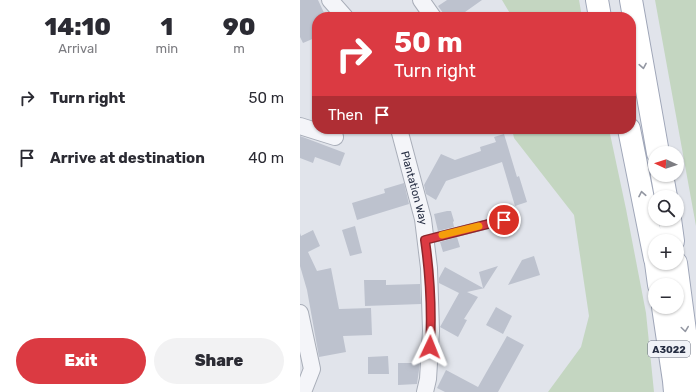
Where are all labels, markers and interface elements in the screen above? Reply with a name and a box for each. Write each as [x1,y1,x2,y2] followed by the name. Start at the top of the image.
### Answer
[45,13,111,41] text: 14:10
[161,13,173,41] text: 1
[223,13,255,41] text: 90
[394,26,463,59] text: 50 m
[328,28,380,80] icon: right
[58,41,97,56] text: Arrival
[156,41,178,56] text: min
[233,41,245,56] text: m
[394,60,476,82] text: Turn right
[638,63,646,69] one-way arrow
[16,87,38,109] icon: right
[50,89,125,107] text: Turn right
[249,89,284,107] text: 50 m
[371,104,393,126] icon: arrive
[328,106,363,124] text: Then
[648,146,684,182] north arrow
[648,146,684,314] map controls
[16,147,38,169] icon: arrive
[50,149,205,167] text: Arrive at destination
[248,149,284,167] text: 40 m
[398,150,430,226] street label: Plantation Way
[639,190,647,197] one-way arrow
[648,190,684,226] button: search
[487,203,521,237] pin
[493,209,515,231] icon: arrive
[648,234,684,270] button: +
[648,278,684,314] button: −
[409,326,451,368] position arrow
[680,326,689,332] one-way arrow
[16,338,146,384] button: Exit
[154,338,284,384] button: Share
[648,341,690,357] road number: A3022

